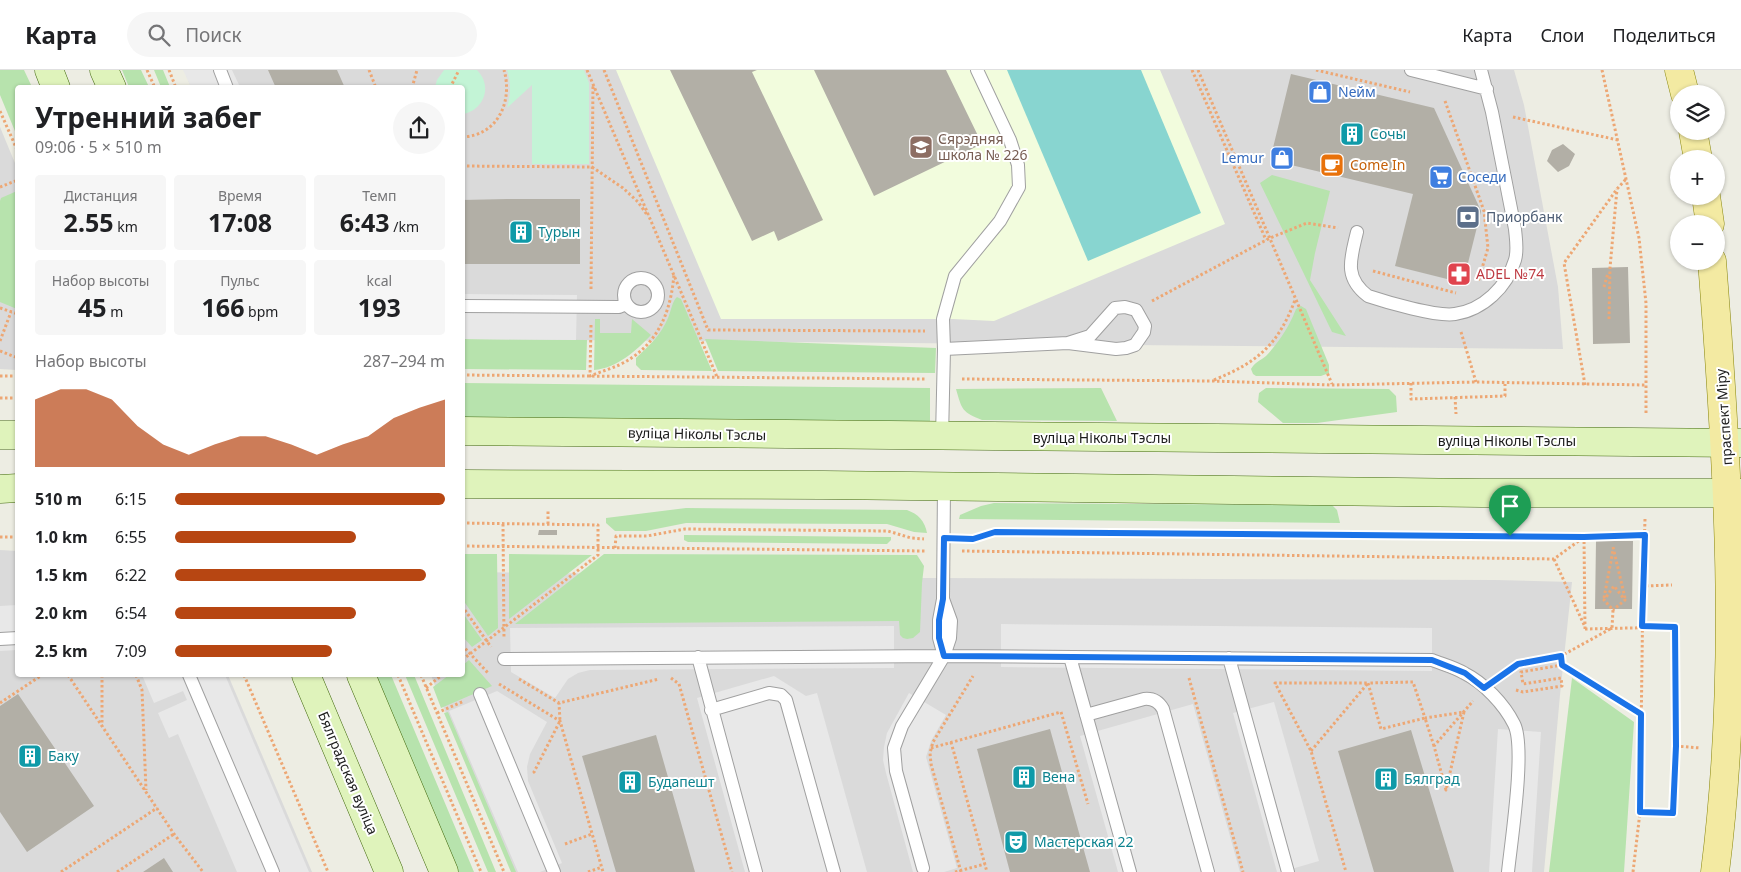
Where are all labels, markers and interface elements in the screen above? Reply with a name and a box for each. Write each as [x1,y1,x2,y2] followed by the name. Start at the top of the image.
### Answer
[127,12,477,57] search box
[25,18,97,51] text: Карта
[145,21,173,49] icon: search
[185,22,242,48] text: Поиск
[1462,23,1512,47] text: Карта
[1540,23,1584,47] text: Слои
[1612,23,1716,47] text: Поделиться
[1307,79,1333,105] shop icon: Nейм
[1338,82,1376,101] place label: Nейм
[1670,85,1725,270] map controls
[1670,85,1725,140] button: layers
[35,98,261,136] text: Утренний забег
[393,102,445,154] button: share
[1339,121,1365,147] building icon: Сочы
[1370,124,1406,143] place label: Сочы
[938,129,1028,164] place label: Сярэдняя школа № 226
[908,134,934,160] school or university icon: Сярэдняя школа № 226
[35,136,162,158] text: 09:06 · 5 × 510 m
[1269,145,1295,171] shop icon: Lemur
[1221,148,1264,167] place label: Lemur
[1670,150,1725,205] button: +
[1319,152,1345,178] cafe icon: Come In
[1350,155,1405,174] place label: Come In
[1428,164,1454,190] supermarket icon: Соседи
[1458,167,1507,186] place label: Соседи
[64,186,138,205] text: Дистанция
[218,186,262,205] text: Время
[362,186,396,205] text: Темп
[1455,204,1481,230] bank icon: Приорбанк
[64,205,114,239] text: 2.55
[208,205,272,239] text: 17:08
[340,205,390,239] text: 6:43
[1486,207,1563,226] place label: Приорбанк
[1670,215,1725,270] button: −
[114,217,138,236] text: km
[390,217,419,236] text: /km
[508,219,534,245] building icon: Турын
[538,222,580,241] place label: Турын
[1446,261,1472,287] pharmacy icon: ADEL №74
[1476,264,1544,283] place label: ADEL №74
[52,271,149,290] text: Набор высоты
[220,271,260,290] text: Пульс
[366,271,392,290] text: kcal
[78,290,107,324] text: 45
[202,290,244,324] text: 166
[358,290,401,324] text: 193
[107,302,123,321] text: m
[244,302,278,321] text: bpm
[35,350,147,372] text: Набор высоты
[363,350,445,372] text: 287–294 m
[1711,367,1736,466] street label: праспект Міру
[628,423,766,444] street label: вуліца Ніколы Тэслы
[1033,428,1171,447] street label: вуліца Ніколы Тэслы
[1438,431,1576,450] street label: вуліца Ніколы Тэслы
[1489,485,1531,536] pin
[35,488,82,510] text: 510 m
[115,488,147,510] text: 6:15
[1496,492,1524,520] icon: arrive
[35,526,87,548] text: 1.0 km
[115,526,147,548] text: 6:55
[35,564,87,586] text: 1.5 km
[115,564,147,586] text: 6:22
[35,602,87,624] text: 2.0 km
[115,602,147,624] text: 6:54
[35,640,87,662] text: 2.5 km
[115,640,147,662] text: 7:09
[314,708,383,837] street label: Бялградская вуліца
[17,743,43,769] building icon: Баку
[48,746,80,765] place label: Баку
[1011,764,1037,790] building icon: Вена
[1373,766,1399,792] building icon: Бялград
[1042,767,1075,786] place label: Вена
[617,769,643,795] building icon: Будапешт
[1404,769,1460,788] place label: Бялград
[648,772,715,791] place label: Будапешт
[1003,829,1029,855] theatre icon: Мастерская 22
[1034,832,1134,851] place label: Мастерская 22

